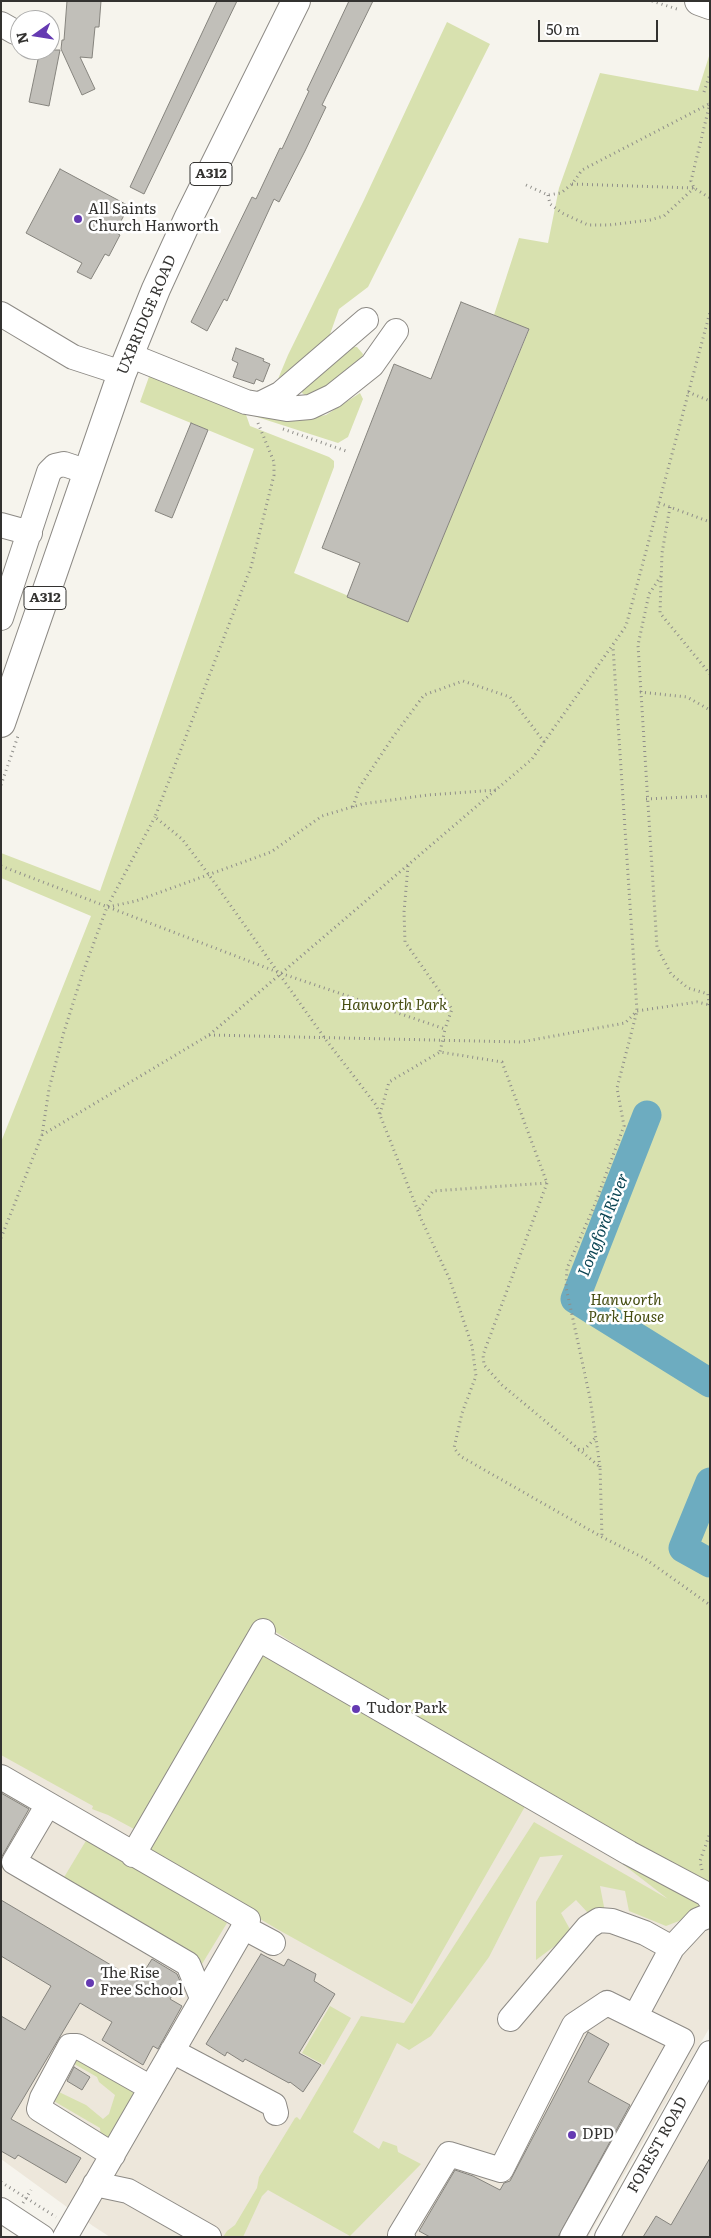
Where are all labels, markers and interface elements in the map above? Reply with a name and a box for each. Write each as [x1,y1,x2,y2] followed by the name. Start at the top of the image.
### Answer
[10,10,60,60] north arrow
[541,10,661,42] scale bar
[546,17,580,40] text: 50 m
[10,30,32,46] text: N
[190,162,232,185] road number: A312
[88,201,219,236] place label: All Saints Church Hanworth
[72,213,84,225] marker: All Saints Church Hanworth
[114,252,180,378] street label: UXBRIDGE ROAD
[24,586,66,610] road number: A312
[341,997,447,1015] park label: Hanworth Park
[575,1171,633,1279] water label: Longford River
[588,1292,664,1327] park label: Hanworth Park House
[366,1700,447,1718] place label: Tudor Park
[350,1703,362,1715] marker: Tudor Park
[100,1965,183,2000] place label: The Rise Free School
[84,1977,96,1989] marker: The Rise Free School
[624,2094,692,2196] street label: FOREST ROAD
[582,2126,614,2144] place label: DPD
[566,2129,578,2141] marker: DPD

